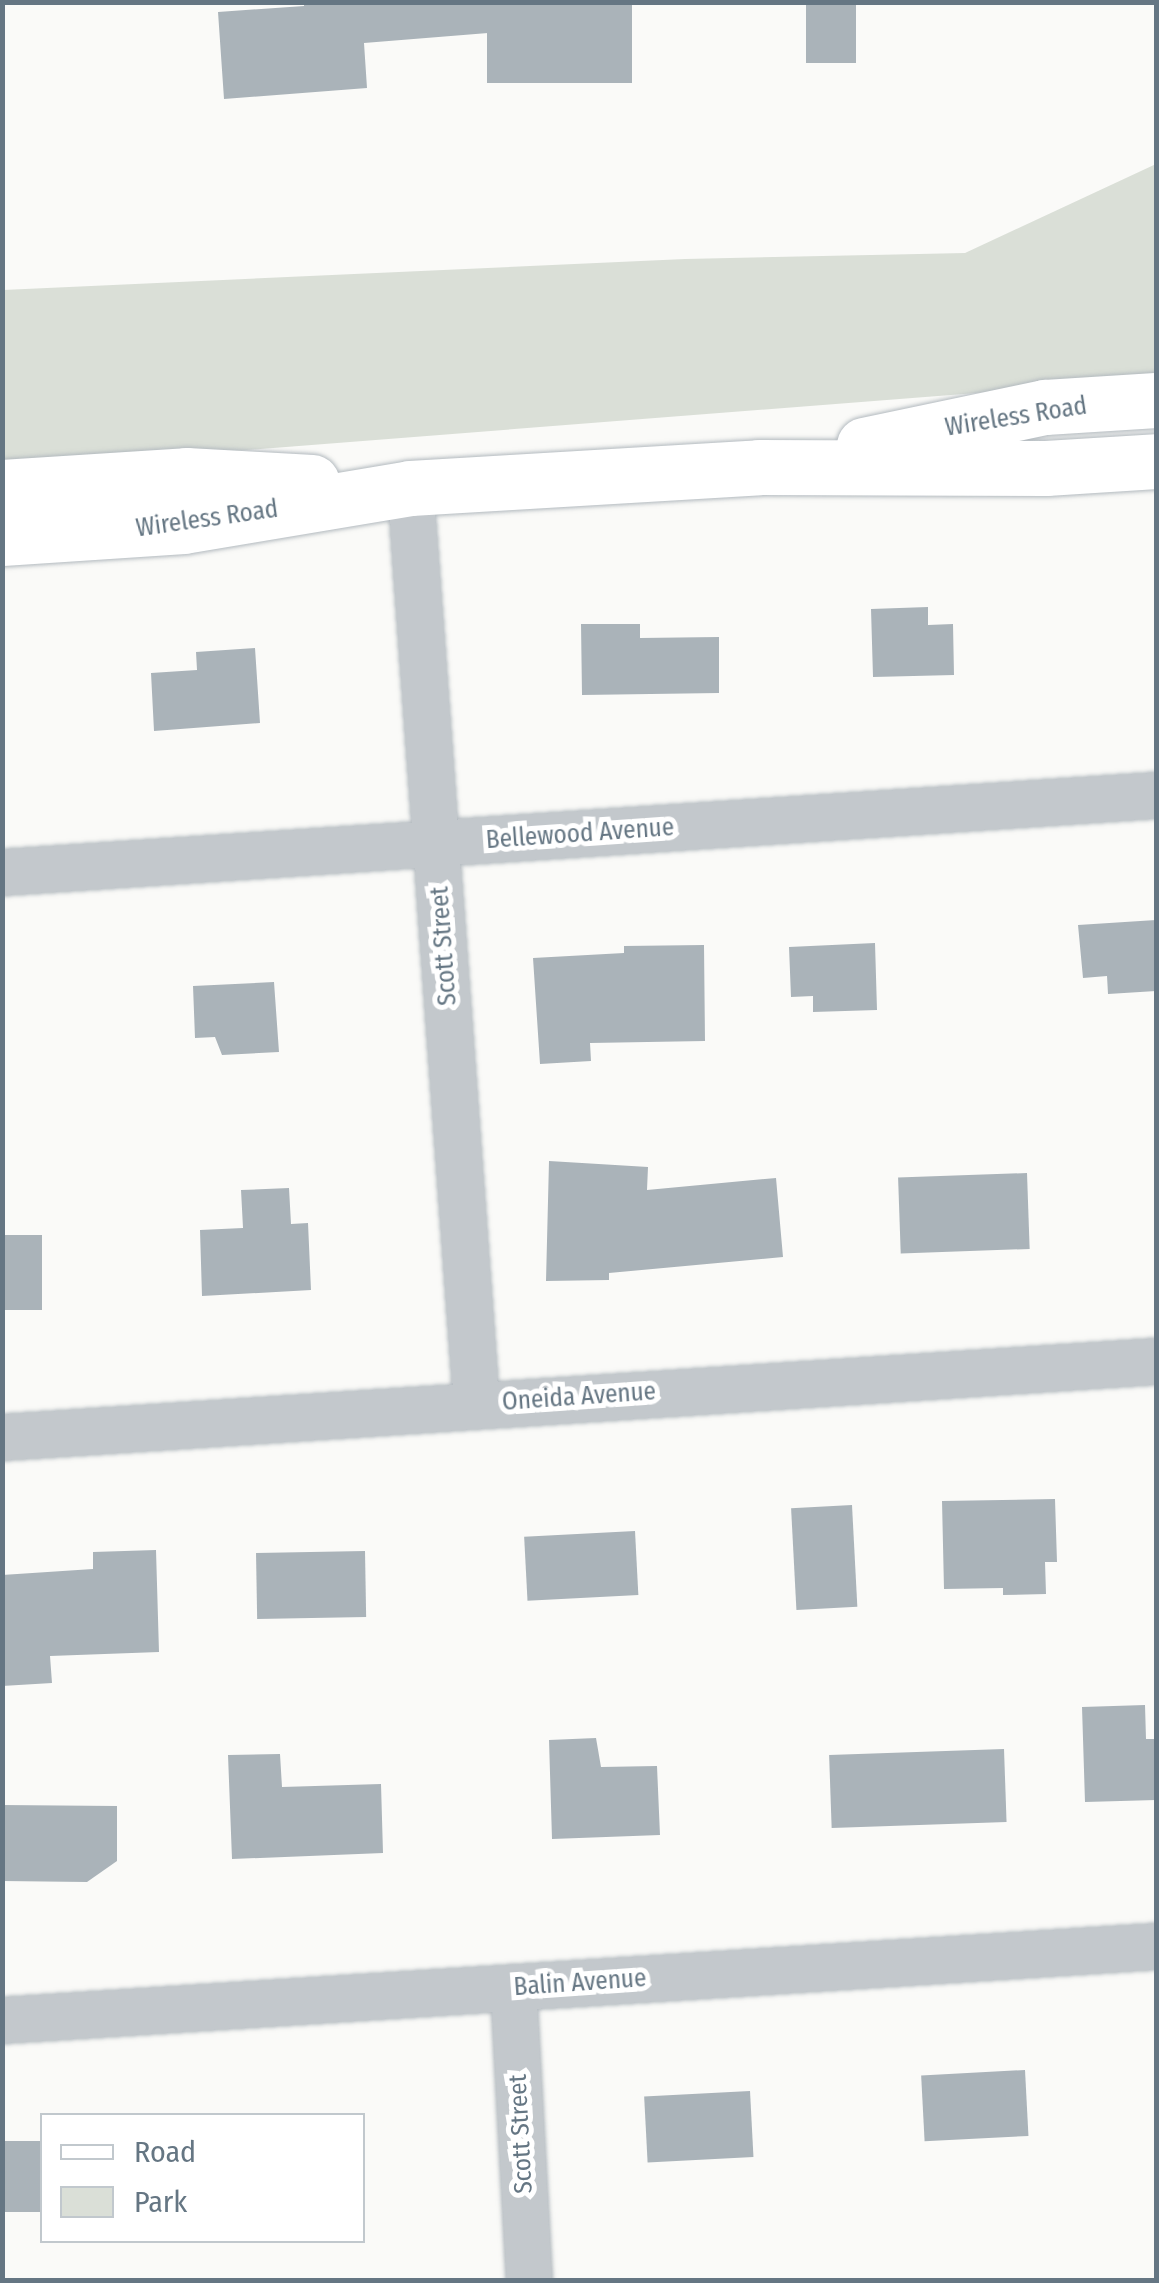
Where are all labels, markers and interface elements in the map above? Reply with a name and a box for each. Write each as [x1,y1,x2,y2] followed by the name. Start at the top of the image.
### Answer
[943,391,1089,443] street label: Wireless Road
[134,494,280,544] street label: Wireless Road
[485,812,675,856] street label: Bellewood Avenue
[425,885,463,1007] street label: Scott Street
[501,1377,657,1417] street label: Oneida Avenue
[513,1963,647,2003] street label: Balin Avenue
[503,2074,539,2194] street label: Scott Street
[40,2113,365,2243] legend
[134,2134,196,2170] text: Road
[134,2184,187,2220] text: Park

